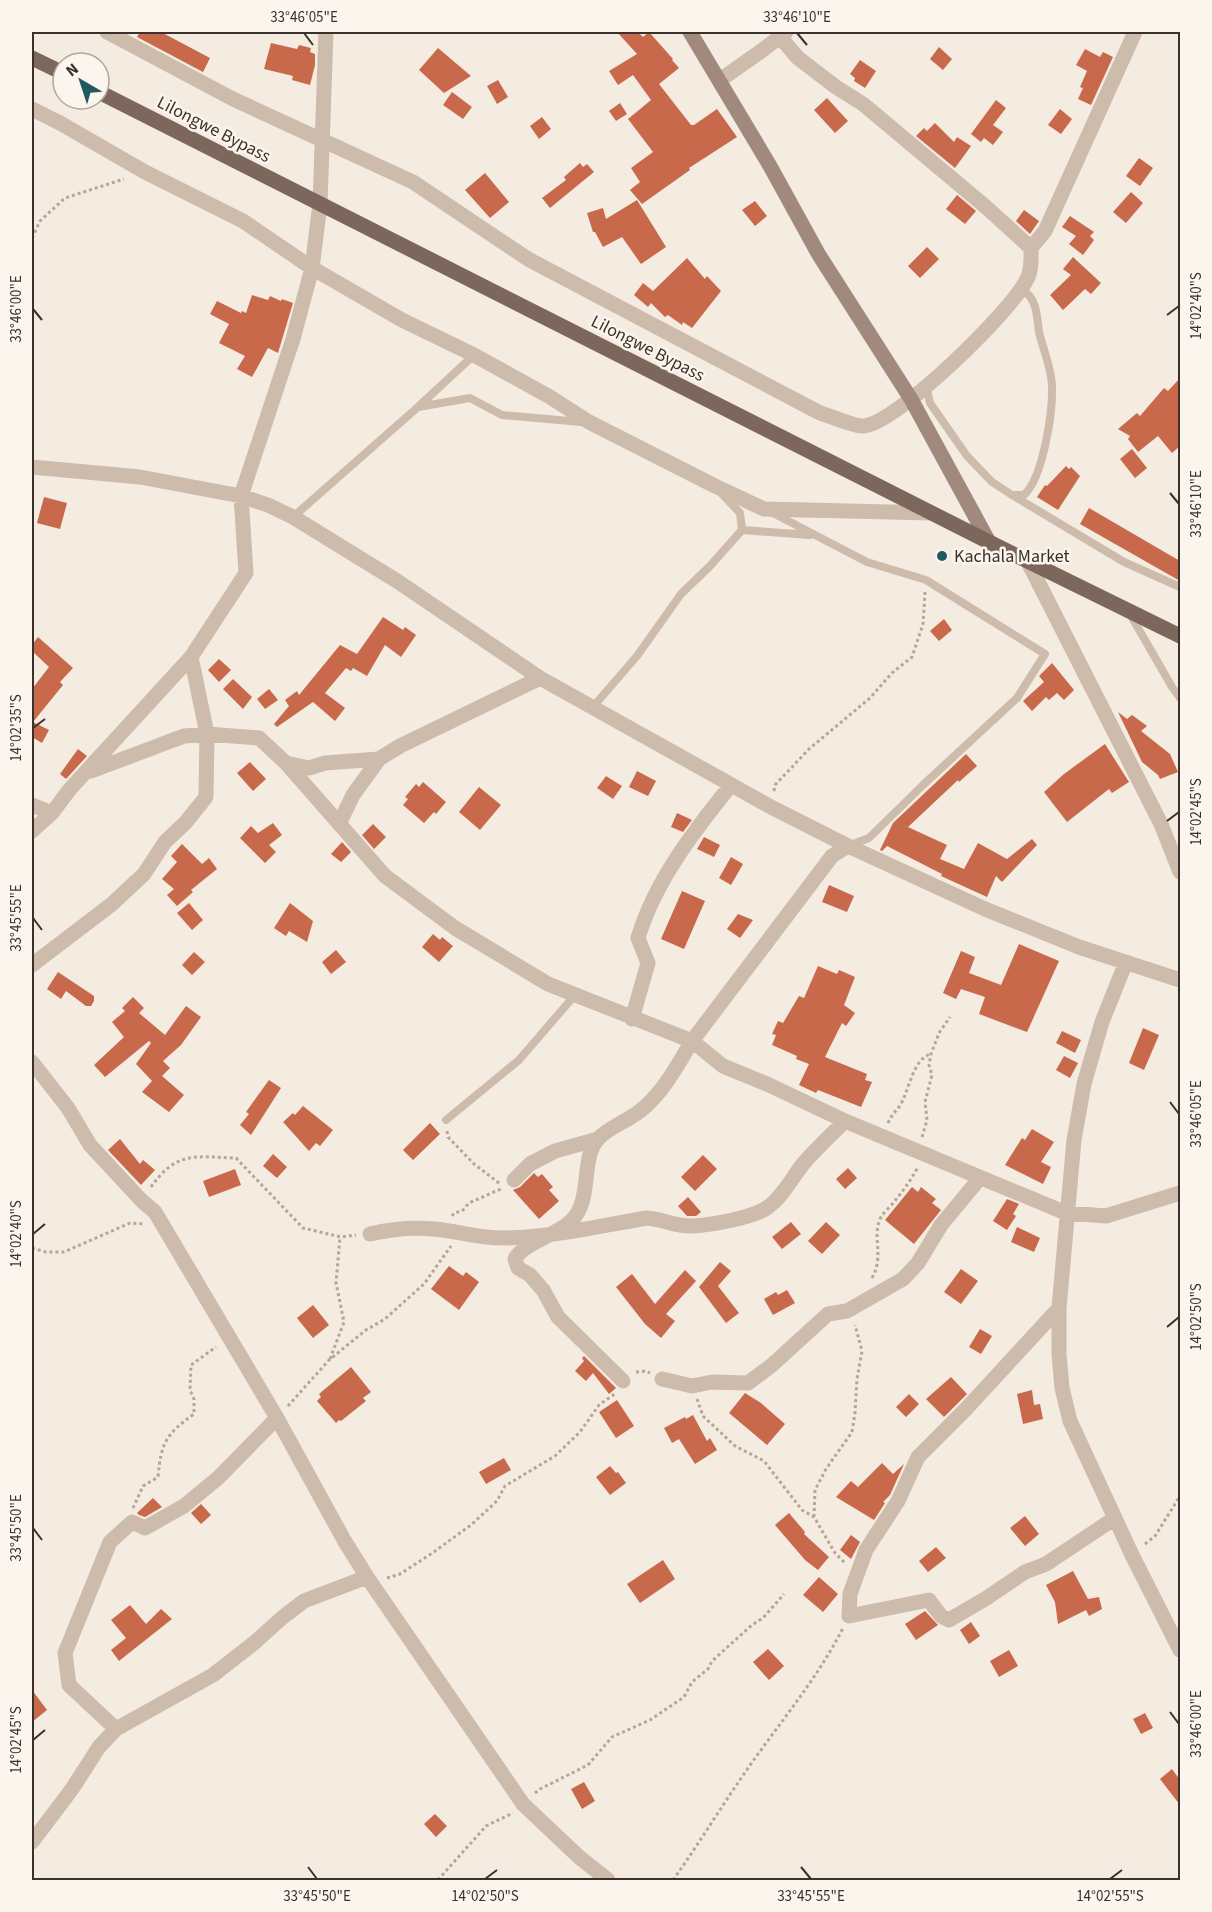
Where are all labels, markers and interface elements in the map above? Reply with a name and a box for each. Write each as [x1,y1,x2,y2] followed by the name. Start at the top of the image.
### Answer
[270,7,338,28] text: 33°46'05"E
[763,7,831,28] text: 33°46'10"E
[51,51,111,111] north arrow
[61,58,83,82] text: N
[153,90,275,169] street label: Lilongwe Bypass
[1186,272,1207,340] text: 14°02'40"S
[6,275,27,343] text: 33°46'00"E
[587,309,709,388] street label: Lilongwe Bypass
[1186,470,1207,538] text: 33°46'10"E
[954,544,1070,569] place label: Kachala Market
[935,549,949,563] marker: Kachala Market
[6,694,27,762] text: 14°02'35"S
[1186,778,1207,846] text: 14°02'45"S
[6,884,27,952] text: 33°45'55"E
[1186,1080,1207,1148] text: 33°46'05"E
[6,1200,27,1268] text: 14°02'40"S
[1186,1283,1207,1351] text: 14°02'50"S
[6,1494,27,1562] text: 33°45'50"E
[1186,1690,1207,1758] text: 33°46'00"E
[6,1706,27,1774] text: 14°02'45"S
[283,1886,351,1907] text: 33°45'50"E
[451,1886,519,1907] text: 14°02'50"S
[777,1886,845,1907] text: 33°45'55"E
[1076,1886,1144,1907] text: 14°02'55"S

